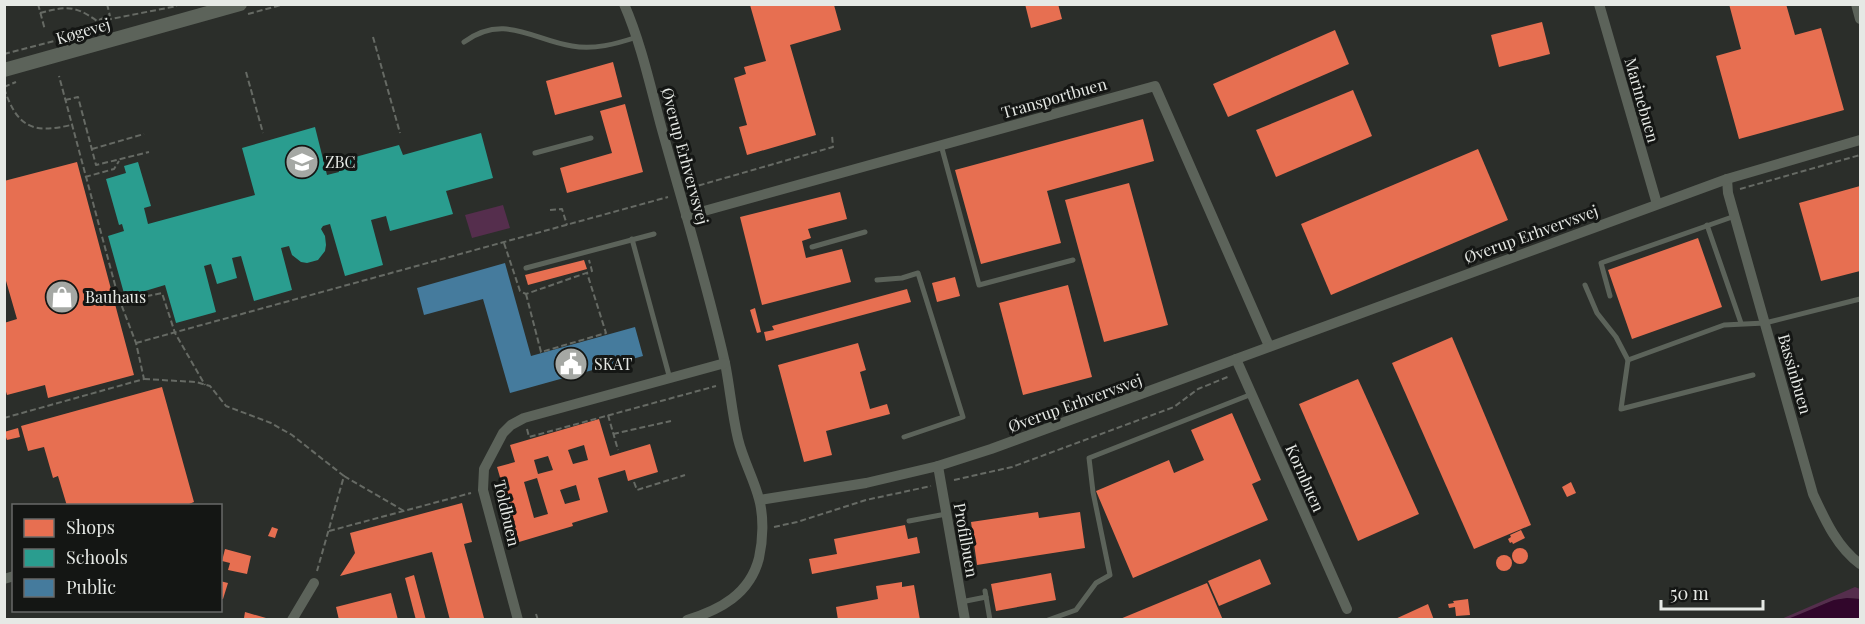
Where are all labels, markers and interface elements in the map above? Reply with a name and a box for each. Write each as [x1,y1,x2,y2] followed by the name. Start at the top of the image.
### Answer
[53,13,112,48] street label: Køgevej
[1620,55,1665,145] street label: Marinebuen
[999,72,1109,123] street label: Transportbuen
[657,85,714,227] street label: Øverup Erhvervsvej
[284,144,320,180] school or university icon: ZBC
[325,151,355,172] place label: ZBC
[1461,200,1601,268] street label: Øverup Erhvervsvej
[44,279,80,315] shop icon: Bauhaus
[85,286,146,307] place label: Bauhaus
[1774,331,1817,417] street label: Bassinbuen
[553,346,589,382] public building icon: SKAT
[594,353,632,374] place label: SKAT
[1005,369,1145,437] street label: Øverup Erhvervsvej
[1281,441,1330,515] street label: Kornbuen
[490,478,525,549] street label: Toldbuen
[950,501,983,579] street label: Profilbuen
[12,504,222,612] legend
[66,515,115,539] text: Shops
[66,545,128,569] text: Schools
[1661,573,1763,611] scale bar
[66,575,116,599] text: Public
[1670,581,1709,605] text: 50 m

